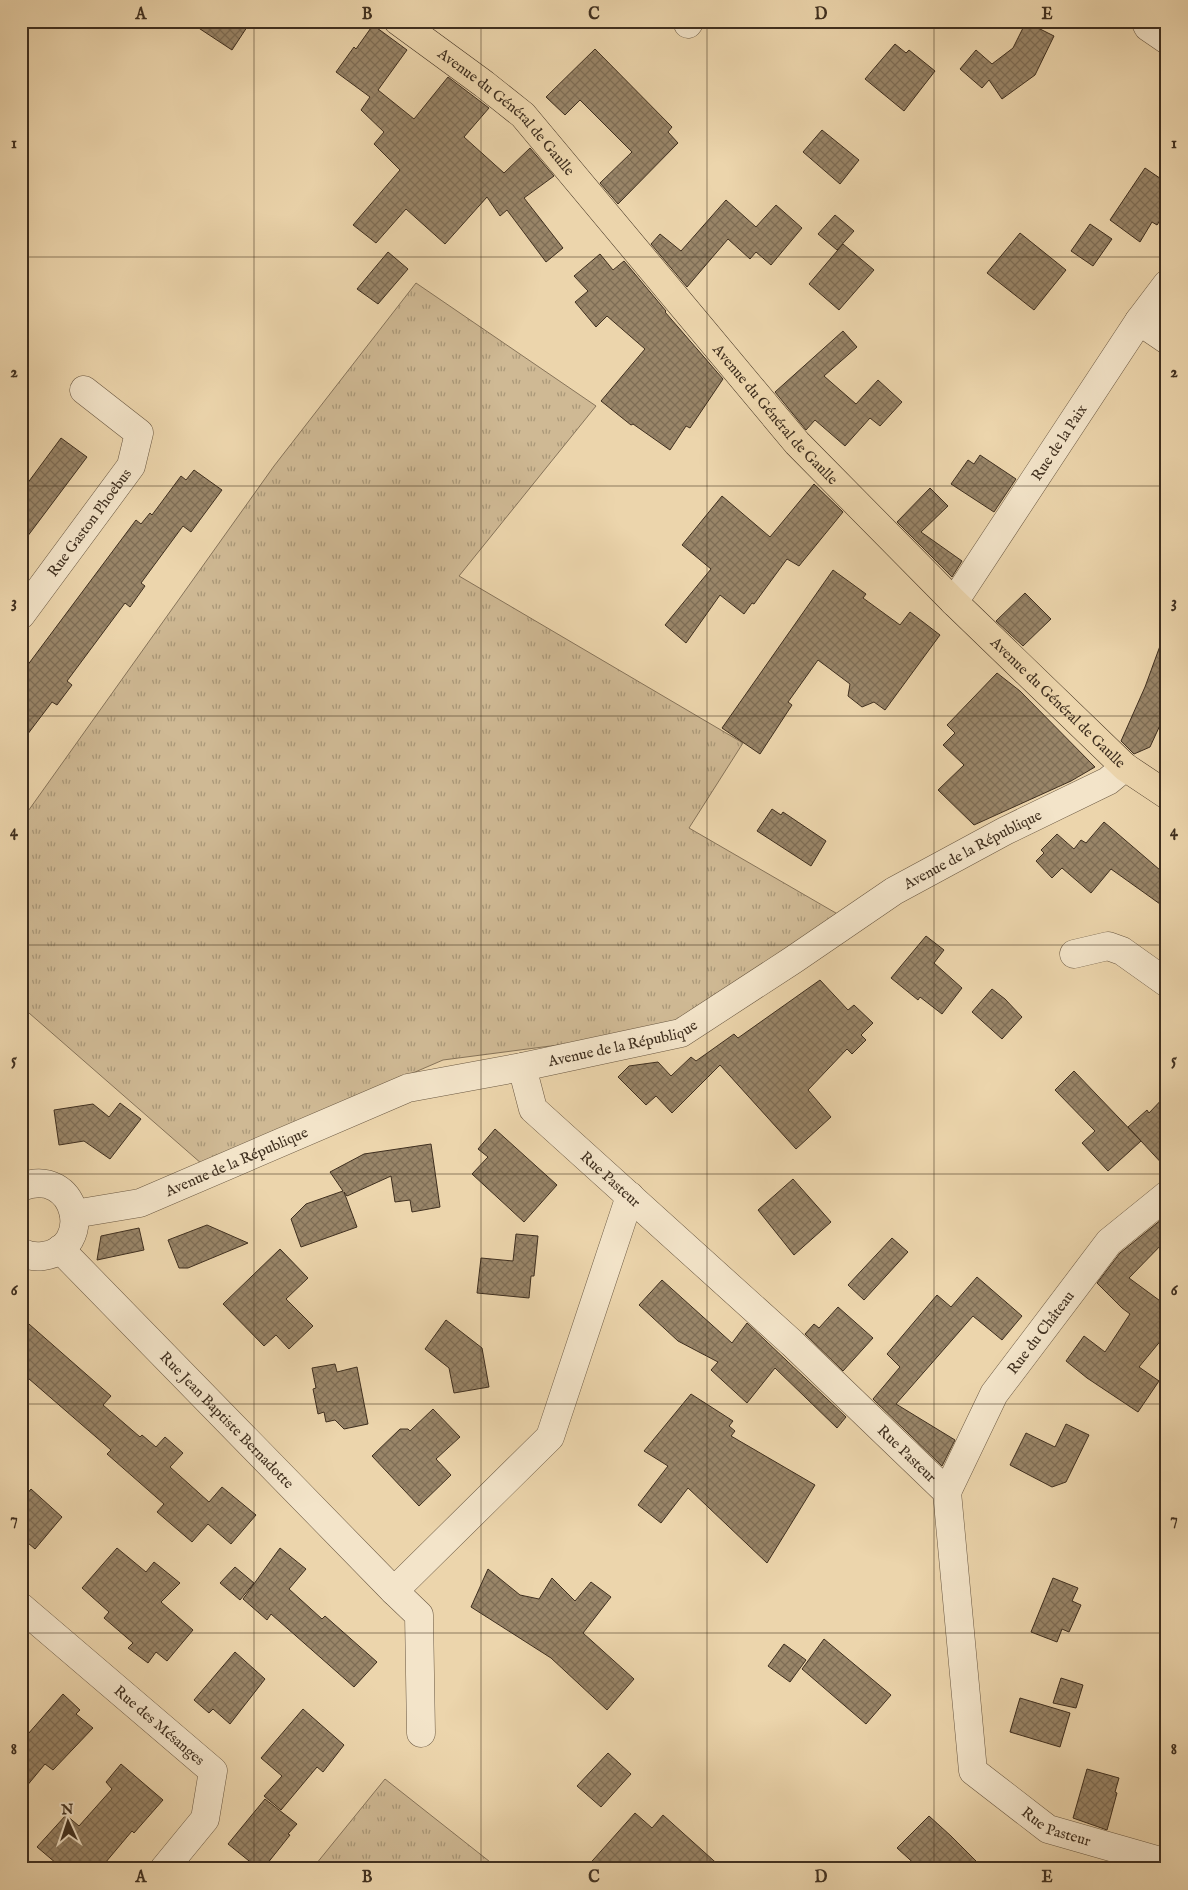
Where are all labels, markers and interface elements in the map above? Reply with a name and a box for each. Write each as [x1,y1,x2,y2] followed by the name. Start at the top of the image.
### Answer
[135,5,148,25] text: A
[362,5,373,25] text: B
[588,5,600,25] text: C
[815,5,828,25] text: D
[1041,5,1053,25] text: E
[433,43,579,179] street label: Avenue du Général de Gaulle
[11,134,17,154] text: 1
[1171,134,1177,154] text: 1
[708,339,842,489] street label: Avenue du Général de Gaulle
[10,363,18,383] text: 2
[1170,363,1178,383] text: 2
[1027,400,1091,484] street label: Rue de la Paix
[43,465,136,580] street label: Rue Gaston Phoebus
[11,593,17,613] text: 3
[1171,593,1177,613] text: 3
[986,632,1130,772] street label: Avenue du Général de Gaulle
[899,805,1045,894] street label: Avenue de la République
[10,822,19,842] text: 4
[1170,822,1179,842] text: 4
[545,1015,701,1071] street label: Avenue de la République
[11,1051,17,1071] text: 5
[1171,1051,1177,1071] text: 5
[161,1123,311,1201] street label: Avenue de la République
[576,1147,645,1212] street label: Rue Pasteur
[11,1281,19,1301] text: 6
[1171,1281,1179,1301] text: 6
[1003,1287,1078,1378] street label: Rue du Château
[156,1347,298,1493] street label: Rue Jean Baptiste Bernadotte
[873,1421,941,1487] street label: Rue Pasteur
[10,1510,18,1530] text: 7
[1170,1510,1178,1530] text: 7
[110,1681,209,1769] street label: Rue des Mésanges
[11,1740,17,1760] text: 8
[1171,1740,1177,1760] text: 8
[42,1798,92,1848] north arrow
[60,1801,74,1819] text: N
[1018,1803,1093,1850] street label: Rue Pasteur
[135,1868,148,1888] text: A
[362,1868,373,1888] text: B
[588,1868,600,1888] text: C
[815,1868,828,1888] text: D
[1041,1868,1053,1888] text: E

